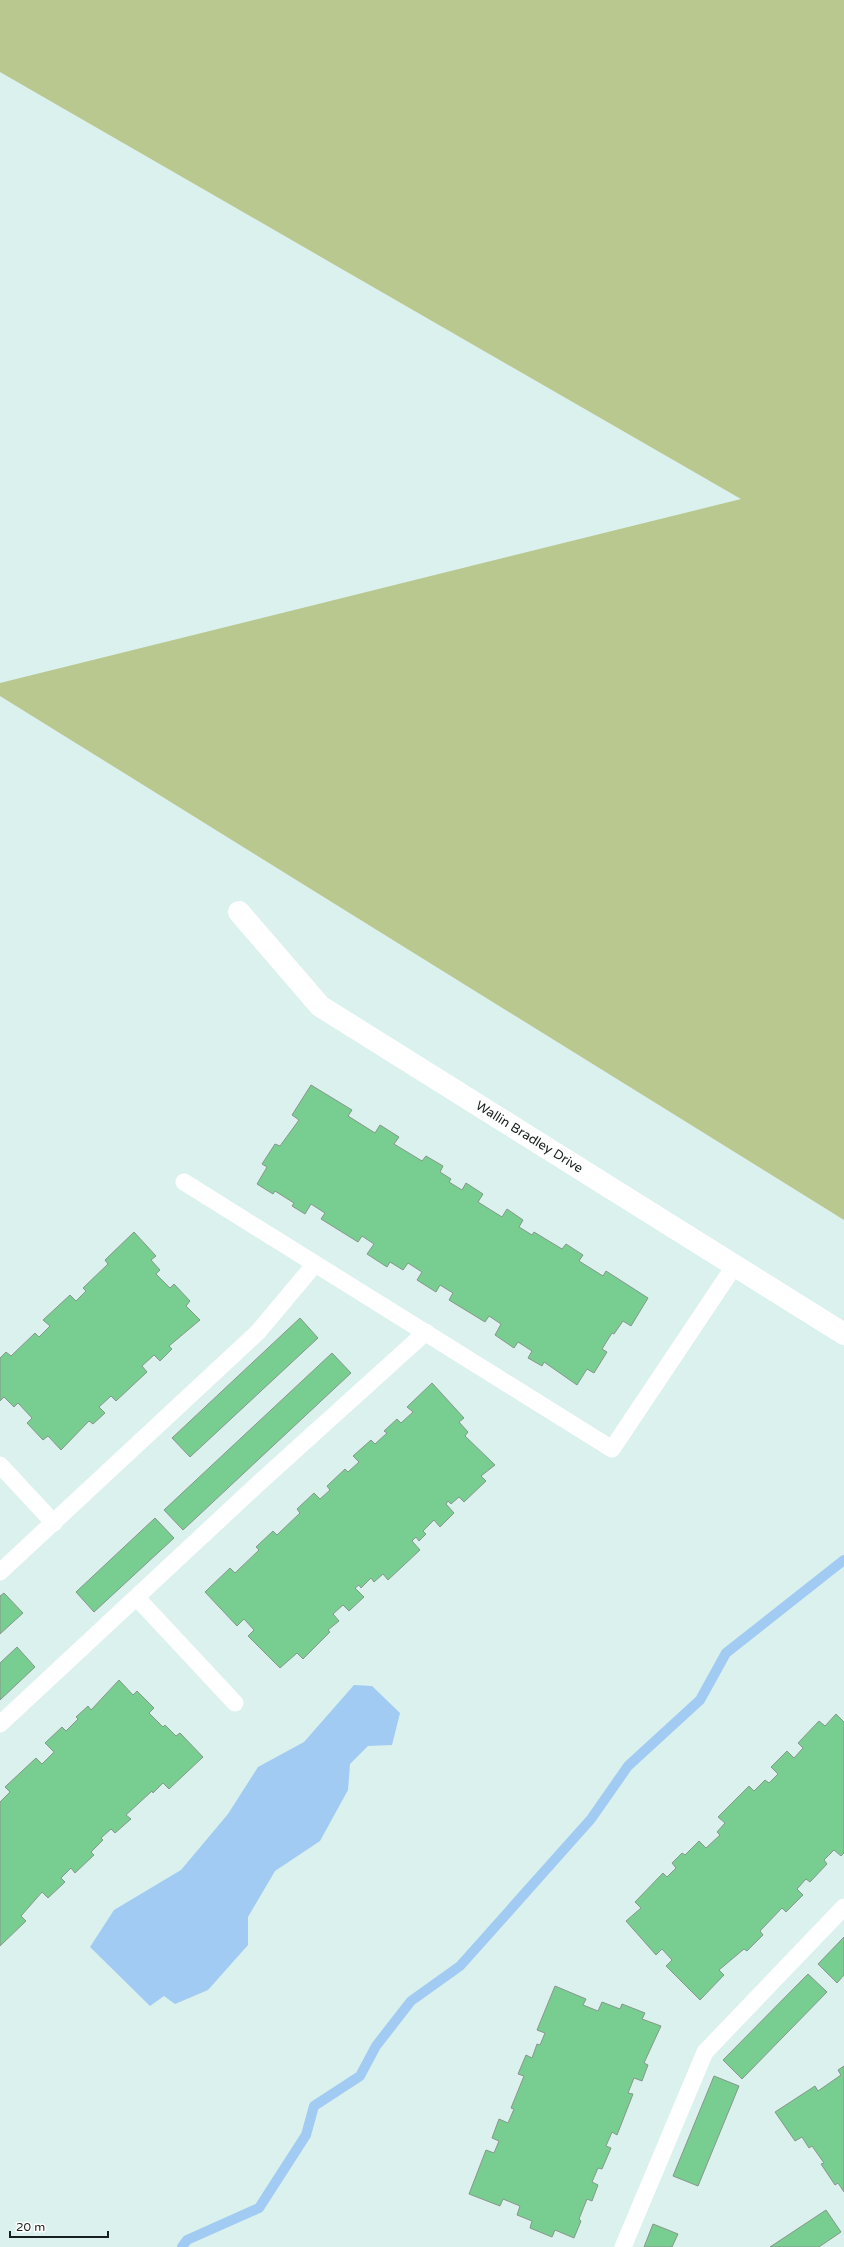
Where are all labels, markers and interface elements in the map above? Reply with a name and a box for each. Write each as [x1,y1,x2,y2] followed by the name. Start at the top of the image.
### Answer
[473,1097,586,1177] street label: Wallin Bradley Drive
[10,2213,108,2239] scale bar
[16,2220,45,2234] text: 20 m

